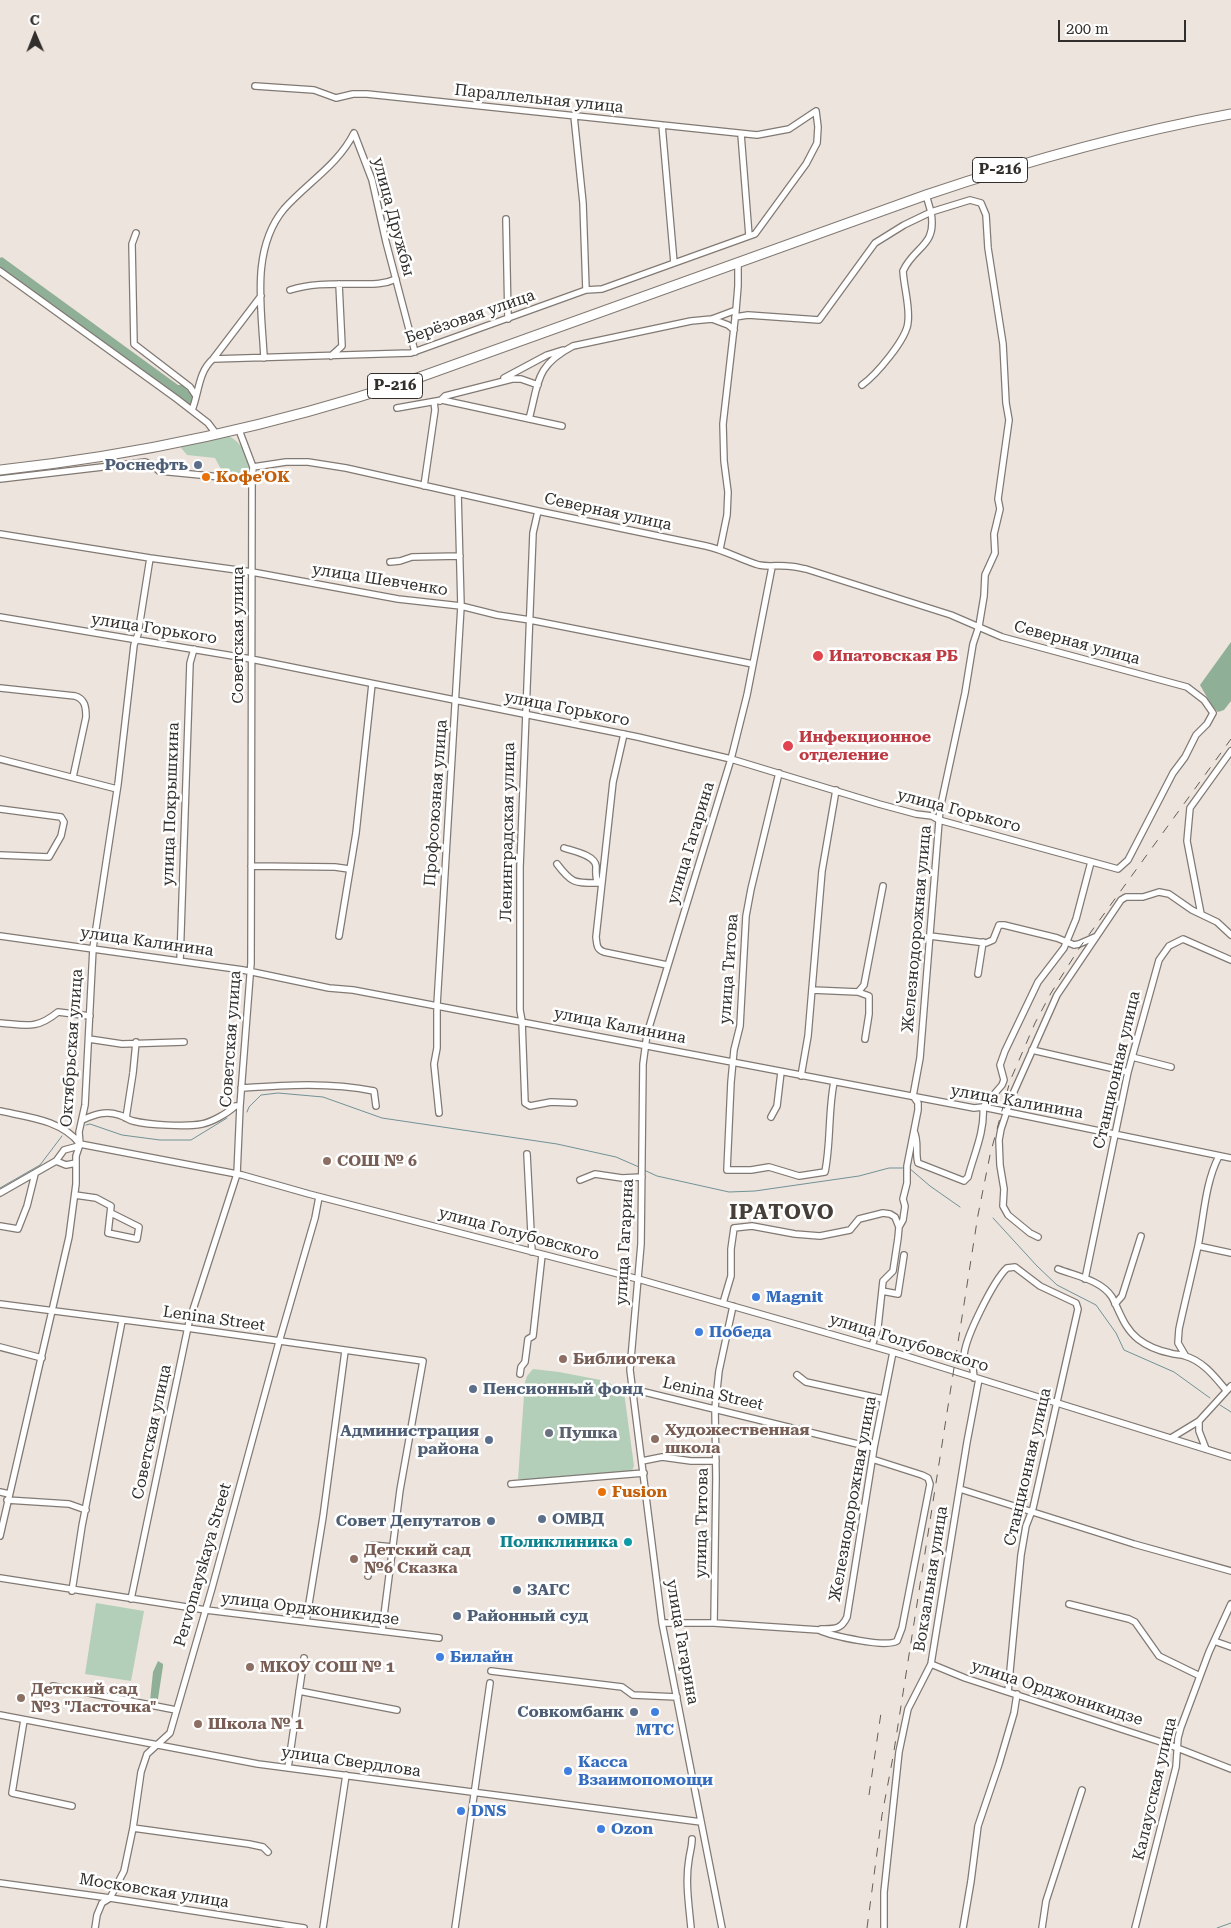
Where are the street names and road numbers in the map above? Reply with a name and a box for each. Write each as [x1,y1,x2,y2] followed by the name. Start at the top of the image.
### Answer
[454,81,624,117] street label: Параллельная улица
[368,155,418,279] street label: улица Дружбы
[972,158,1028,182] road number: Р-216
[403,286,537,348] street label: Берёзовая улица
[368,374,422,398] road number: Р-216
[543,489,673,535] street label: Северная улица
[311,560,449,600] street label: улица Шевченко
[228,566,248,704] street label: Советская улица
[90,610,218,648] street label: улица Горького
[1012,617,1142,669] street label: Северная улица
[503,687,631,731] street label: улица Горького
[421,719,451,887] street label: Профсоюзная улица
[159,722,183,886] street label: улица Покрышкина
[497,742,519,922] street label: Ленинградская улица
[663,780,719,906] street label: улица Гагарина
[895,785,1023,837] street label: улица Горького
[898,824,936,1034] street label: Железнодорожная улица
[716,913,742,1025] street label: улица Титова
[79,923,215,961] street label: улица Калинина
[57,968,87,1128] street label: Октябрьская улица
[217,970,245,1108] street label: Советская улица
[1089,989,1145,1151] street label: Станционная улица
[552,1004,688,1048] street label: улица Калинина
[949,1081,1085,1123] street label: улица Калинина
[612,1178,638,1306] street label: улица Гагарина
[437,1203,601,1265] street label: улица Голубовского
[162,1302,266,1336] street label: Lenina Street
[827,1310,991,1376] street label: улица Голубовского
[128,1363,176,1501] street label: Советская улица
[661,1373,765,1415] street label: Lenina Street
[1000,1386,1056,1548] street label: Станционная улица
[825,1395,881,1603] street label: Железнодорожная улица
[691,1468,713,1578] street label: улица Титова
[170,1481,236,1649] street label: Pervomayskaya Street
[910,1505,952,1653] street label: Вокзальная улица
[662,1578,702,1706] street label: улица Гагарина
[220,1589,400,1629] street label: улица Орджоникидзе
[969,1656,1145,1730] street label: улица Орджоникидзе
[1129,1716,1181,1862] street label: Калаусская улица
[280,1743,422,1781] street label: улица Свердлова
[78,1870,230,1912] street label: Московская улица

